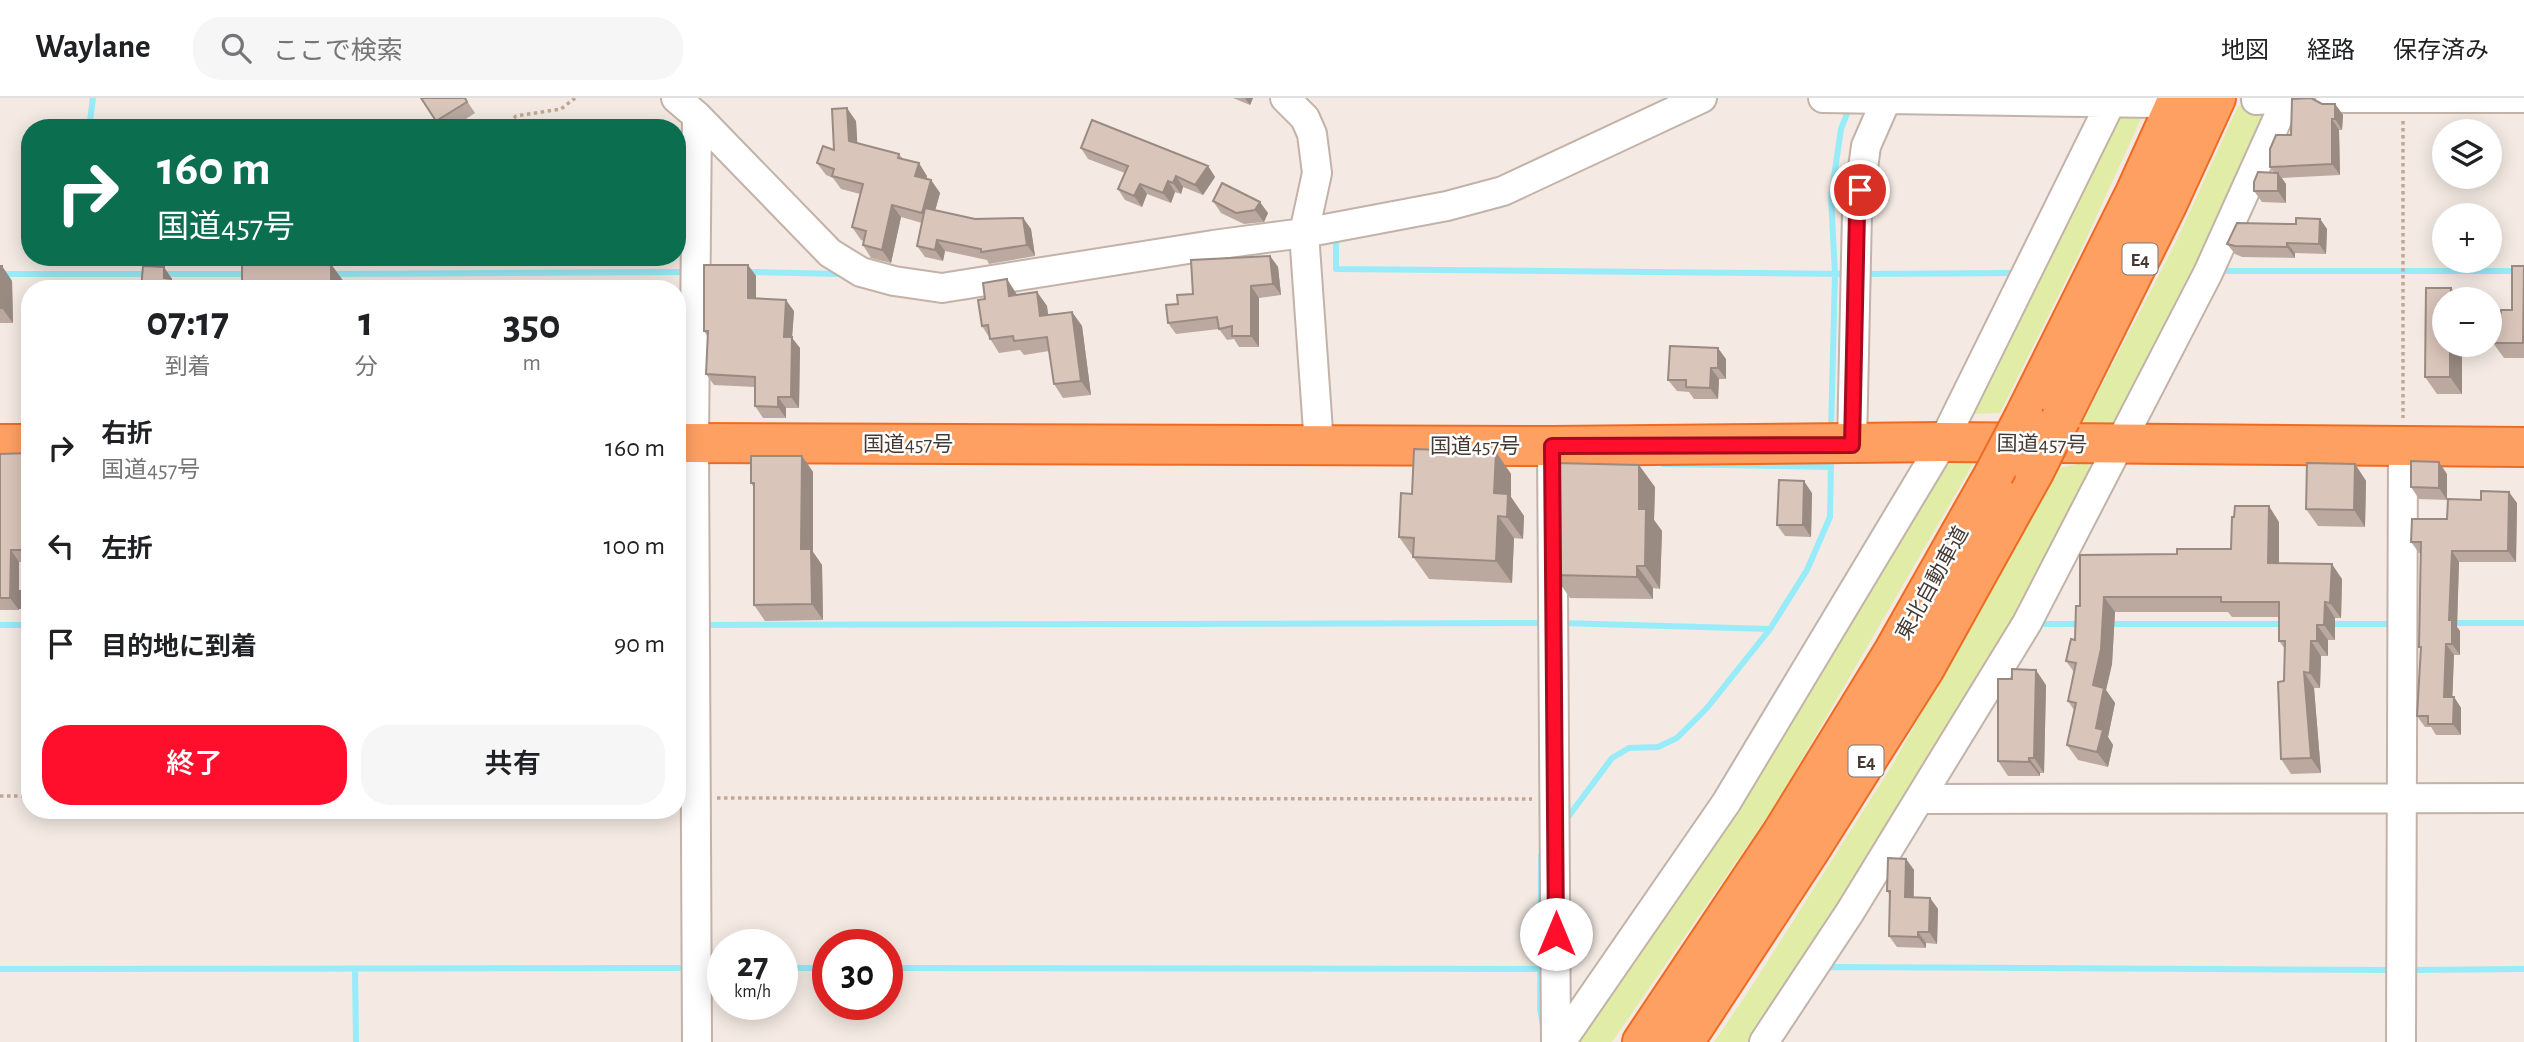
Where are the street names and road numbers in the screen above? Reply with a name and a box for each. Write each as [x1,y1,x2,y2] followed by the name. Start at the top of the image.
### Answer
[2122,244,2158,274] road number: E4
[1996,432,2088,456] street label: 国道457号
[863,433,953,455] street label: 国道457号
[1430,435,1520,457] street label: 国道457号
[1892,523,1972,643] street label: 東北自動車道
[1848,746,1884,776] road number: E4

